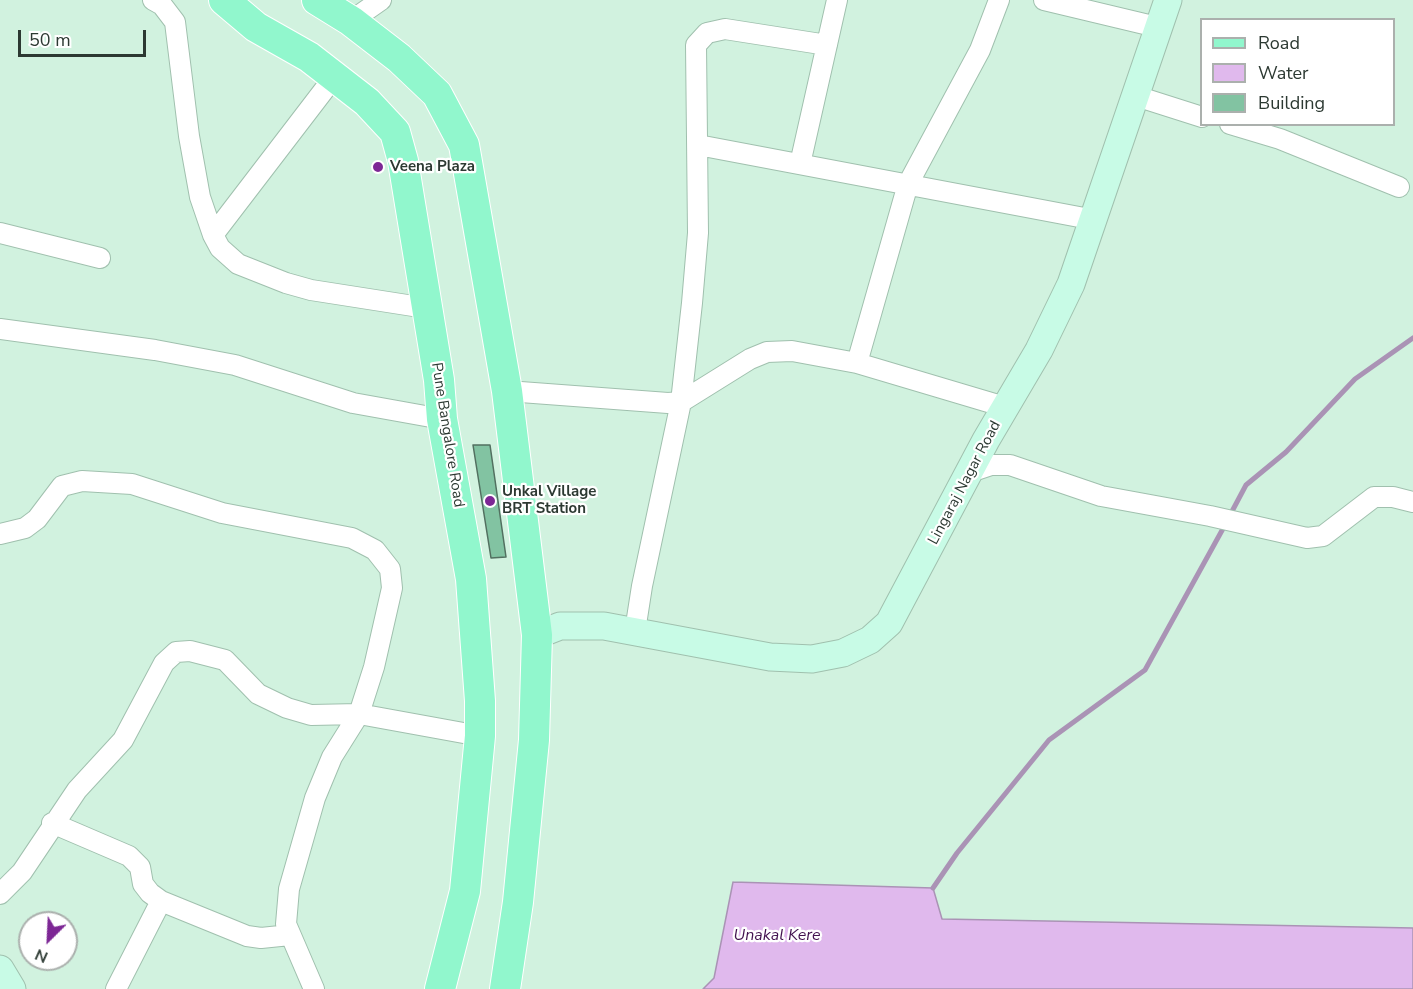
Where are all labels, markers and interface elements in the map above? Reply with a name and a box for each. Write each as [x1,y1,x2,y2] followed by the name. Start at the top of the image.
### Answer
[21,18,148,56] scale bar
[1200,18,1395,126] legend
[29,28,71,52] text: 50 m
[1258,31,1300,55] text: Road
[1258,61,1309,85] text: Water
[1258,91,1325,115] text: Building
[390,158,475,176] place label: Veena Plaza
[371,160,385,174] marker: Veena Plaza
[427,361,467,509] street label: Pune Bangalore Road
[925,418,1005,548] street label: Lingaraj Nagar Road
[502,483,596,518] place label: Unkal Village BRT Station
[483,494,497,508] marker: Unkal Village BRT Station
[18,911,78,971] north arrow
[734,926,820,946] water label: Unakal Kere
[32,943,51,968] text: N

